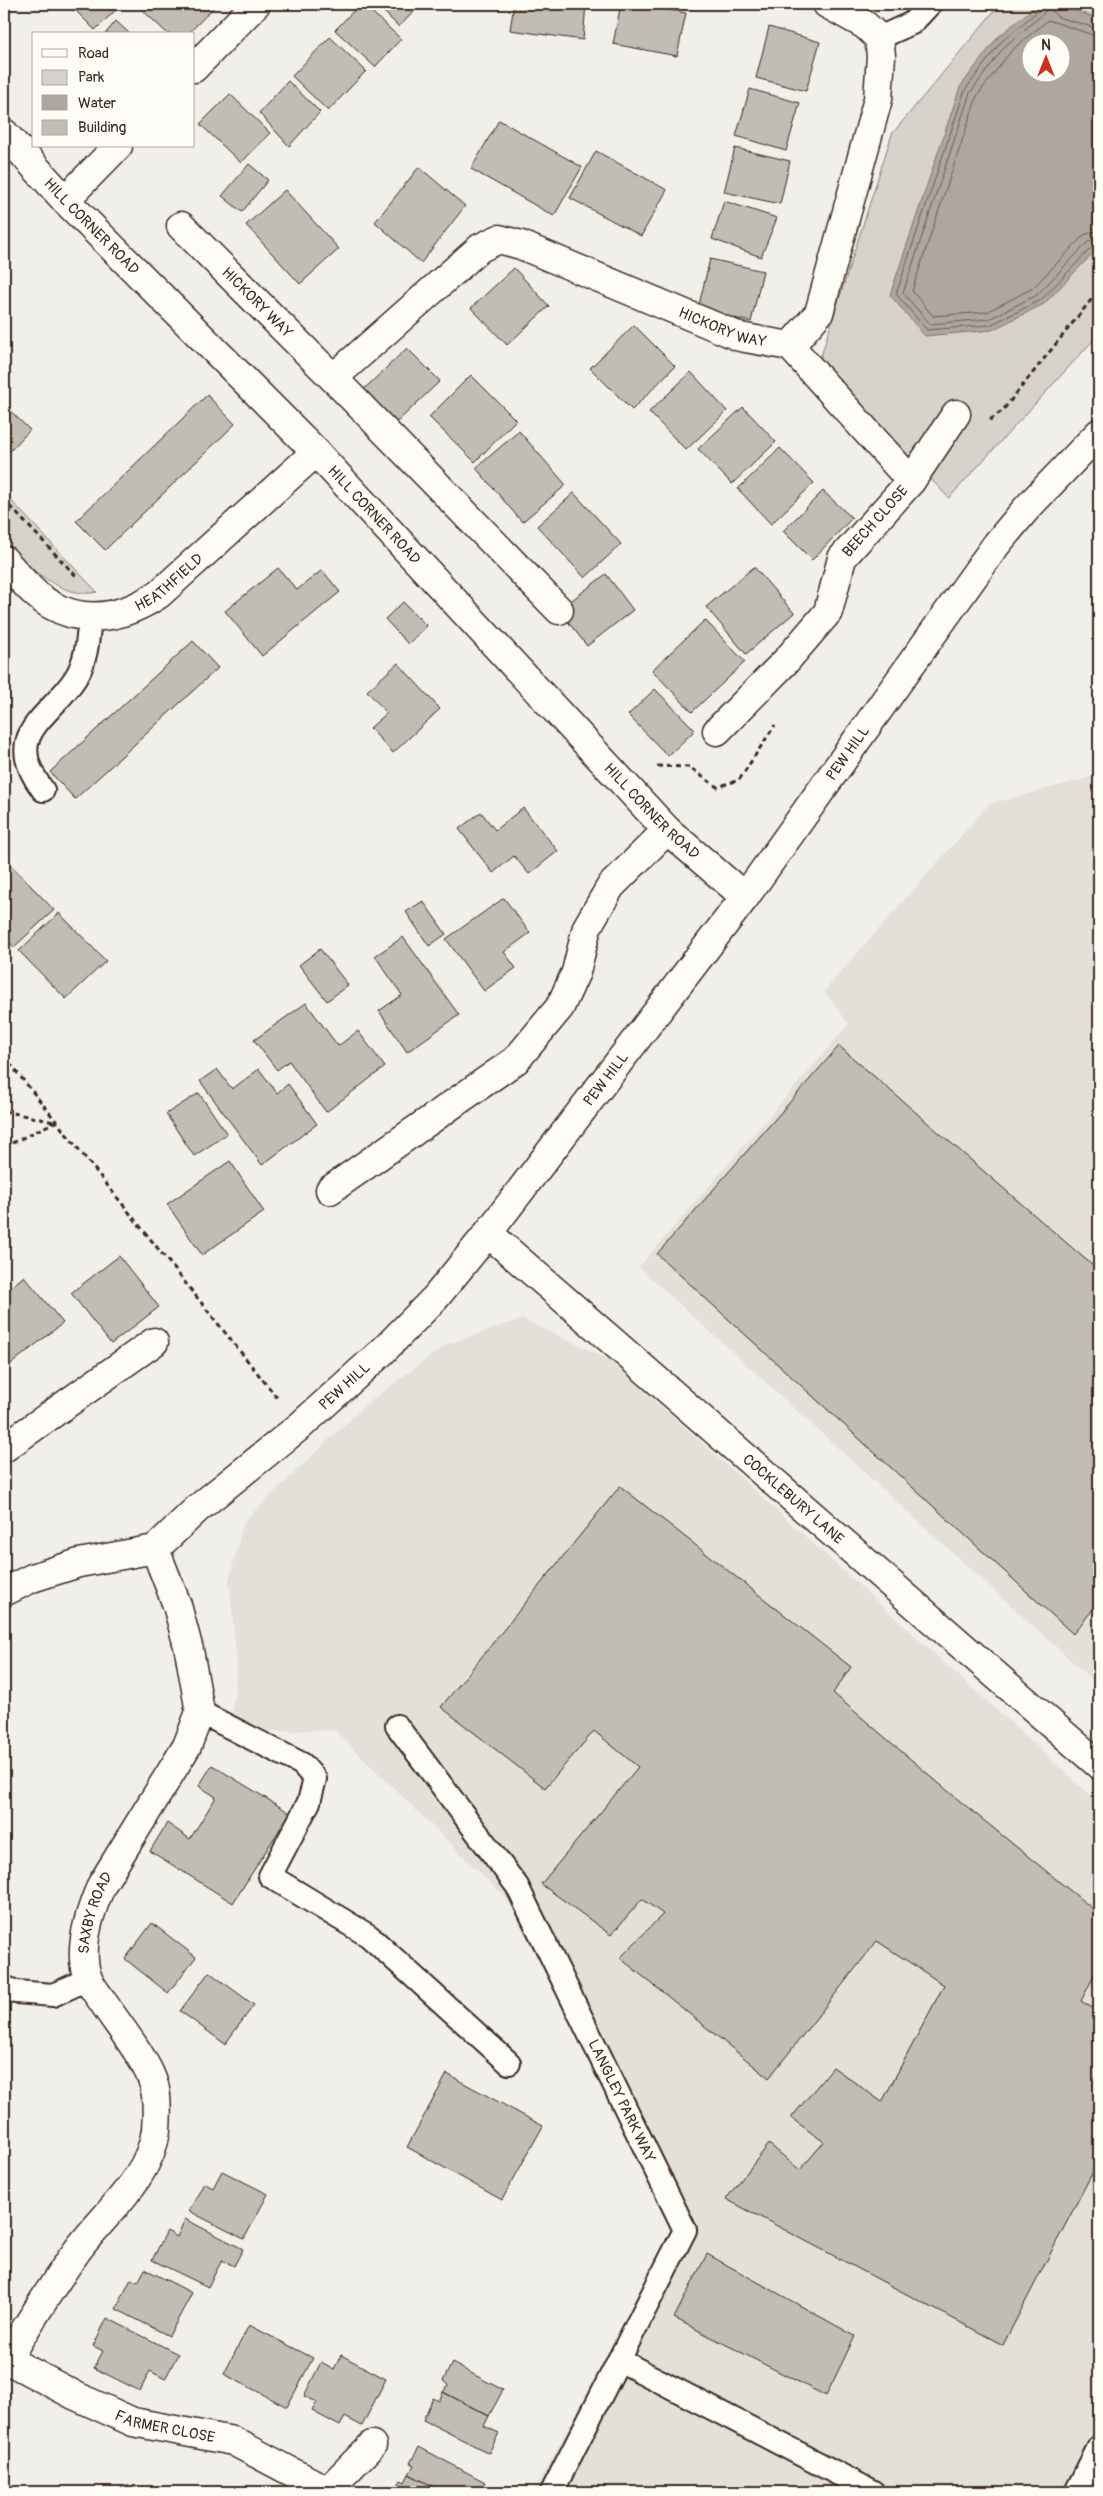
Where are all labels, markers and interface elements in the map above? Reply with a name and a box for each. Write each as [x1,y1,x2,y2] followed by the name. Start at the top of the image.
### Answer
[32,32,195,148] legend
[1020,32,1070,82] north arrow
[1041,37,1051,54] text: N
[78,44,109,63] text: Road
[78,68,105,87] text: Park
[78,94,117,113] text: Water
[78,118,126,137] text: Building
[40,174,143,279] street label: HILL CORNER ROAD
[218,263,297,342] street label: HICKORY WAY
[675,303,768,352] street label: HICKORY WAY
[323,462,425,569] street label: HILL CORNER ROAD
[838,482,913,561] street label: BEECH CLOSE
[132,550,207,616] street label: HEATHFIELD
[822,722,874,784] street label: PEW HILL
[600,759,703,864] street label: HILL CORNER ROAD
[580,1049,633,1110] street label: PEW HILL
[315,1358,374,1414] street label: PEW HILL
[739,1450,848,1549] street label: COCKLEBURY LANE
[75,1869,117,1954] street label: SAXBY ROAD
[583,2036,660,2166] street label: LANGLEY PARK WAY
[112,2406,217,2447] street label: FARMER CLOSE

